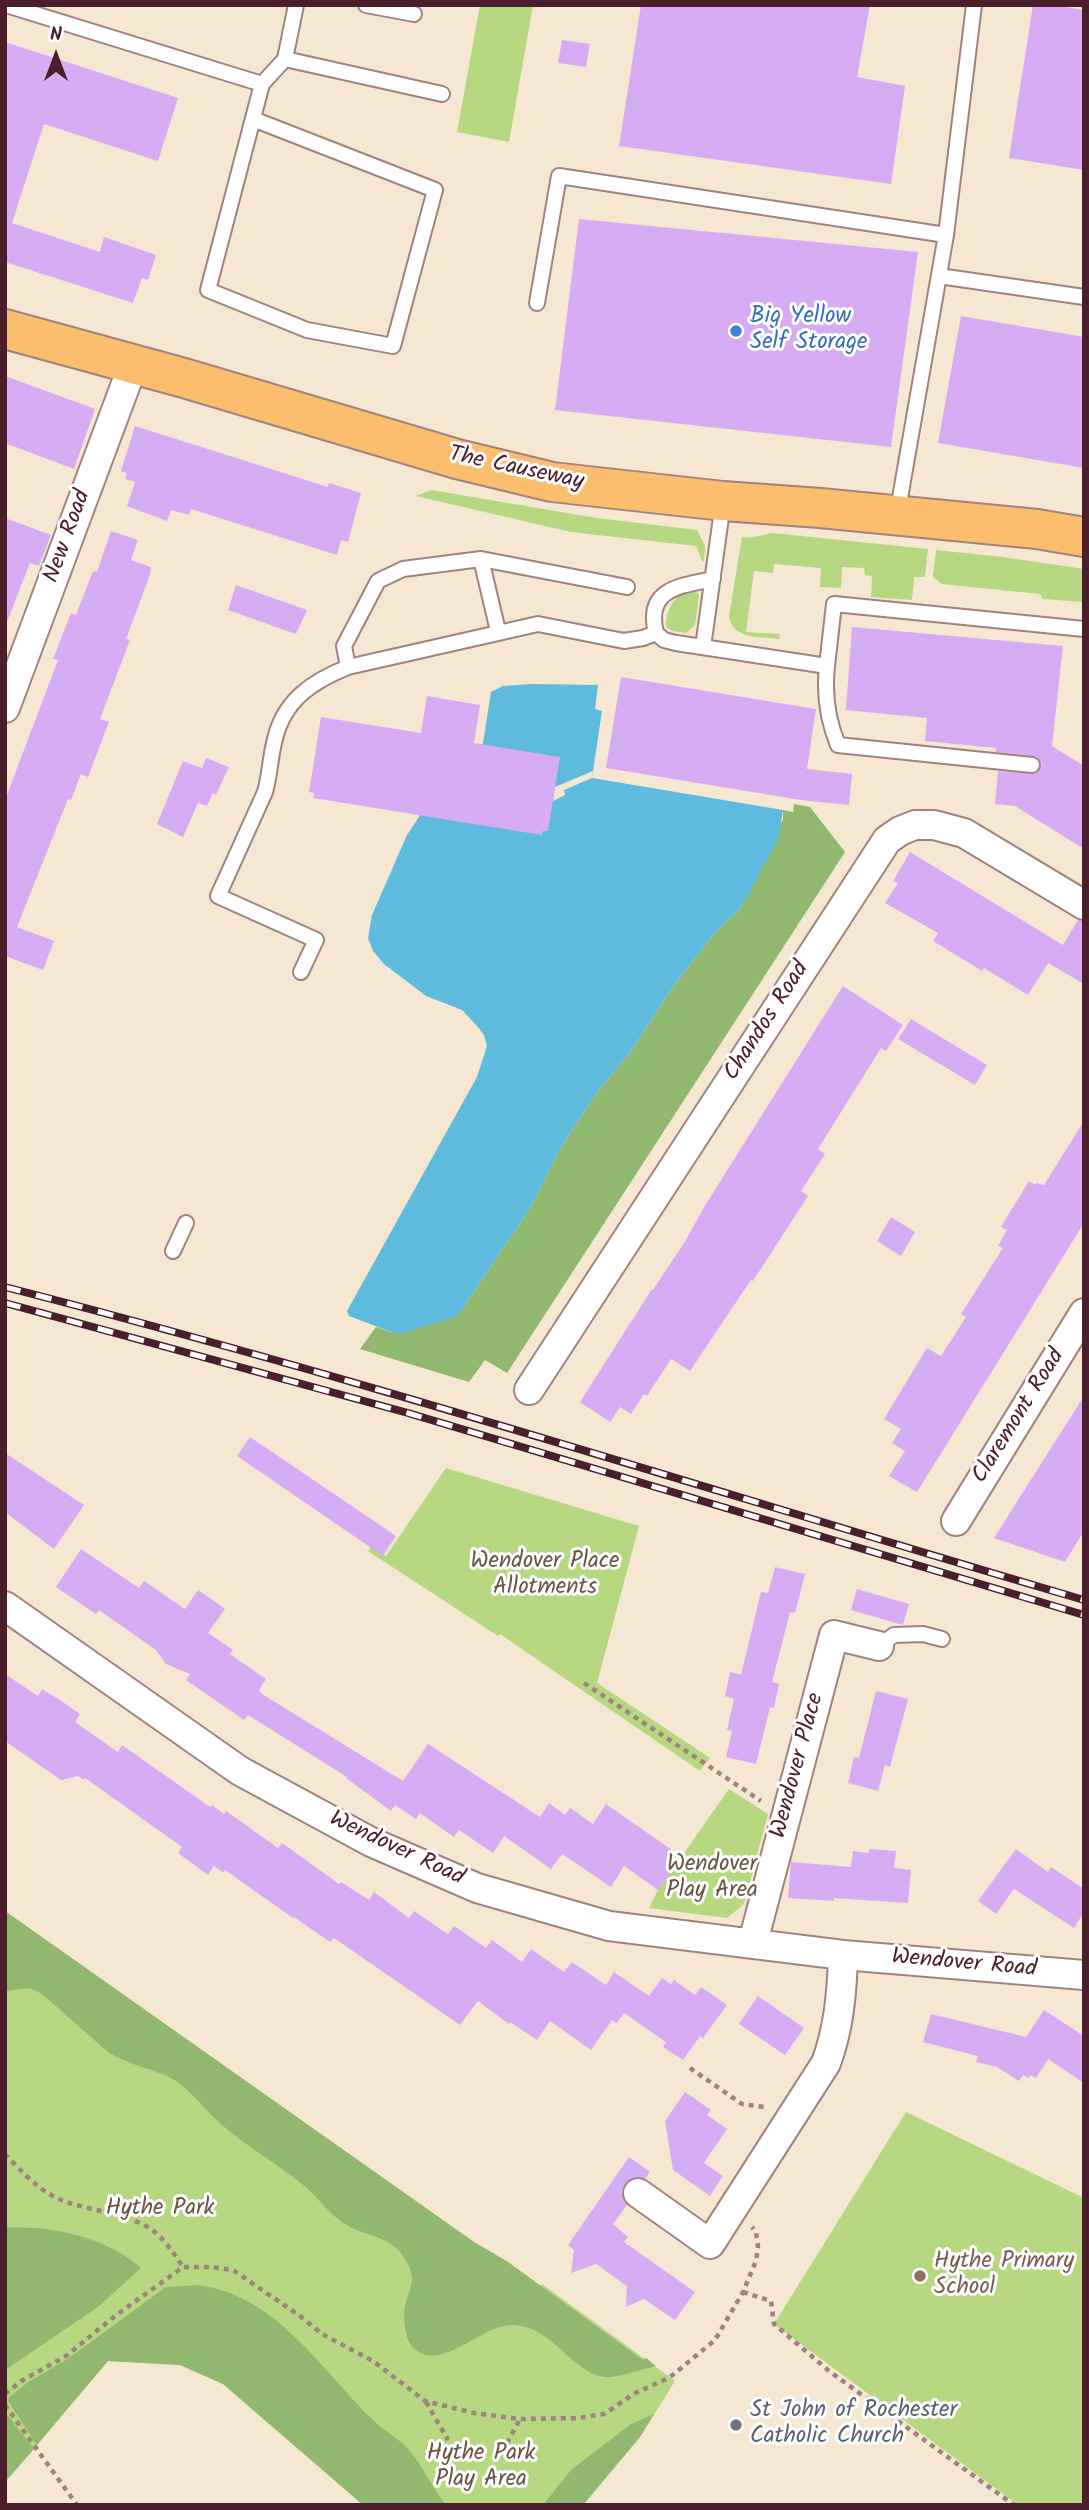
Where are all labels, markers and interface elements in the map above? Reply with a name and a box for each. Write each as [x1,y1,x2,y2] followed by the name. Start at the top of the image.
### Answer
[50,20,62,50] text: N
[21,21,91,91] north arrow
[750,304,867,358] place label: Big Yellow Self Storage
[728,323,744,339] marker: Big Yellow Self Storage
[446,442,586,498] street label: The Causeway
[39,487,99,587] street label: New Road
[719,957,817,1087] street label: Chandos Road
[968,1345,1072,1489] street label: Claremont Road
[471,1549,619,1603] park label: Wendover Place Allotments
[766,1691,832,1841] street label: Wendover Place
[324,1807,468,1893] street label: Wendover Road
[666,1852,758,1906] park label: Wendover Play Area
[890,1945,1038,1985] street label: Wendover Road
[106,2196,214,2224] park label: Hythe Park
[934,2249,1074,2303] place label: Hythe Primary School
[912,2268,928,2284] marker: Hythe Primary School
[750,2398,957,2452] place label: St John of Rochester Catholic Church
[728,2417,744,2433] marker: St John of Rochester Catholic Church
[427,2441,535,2495] park label: Hythe Park Play Area

